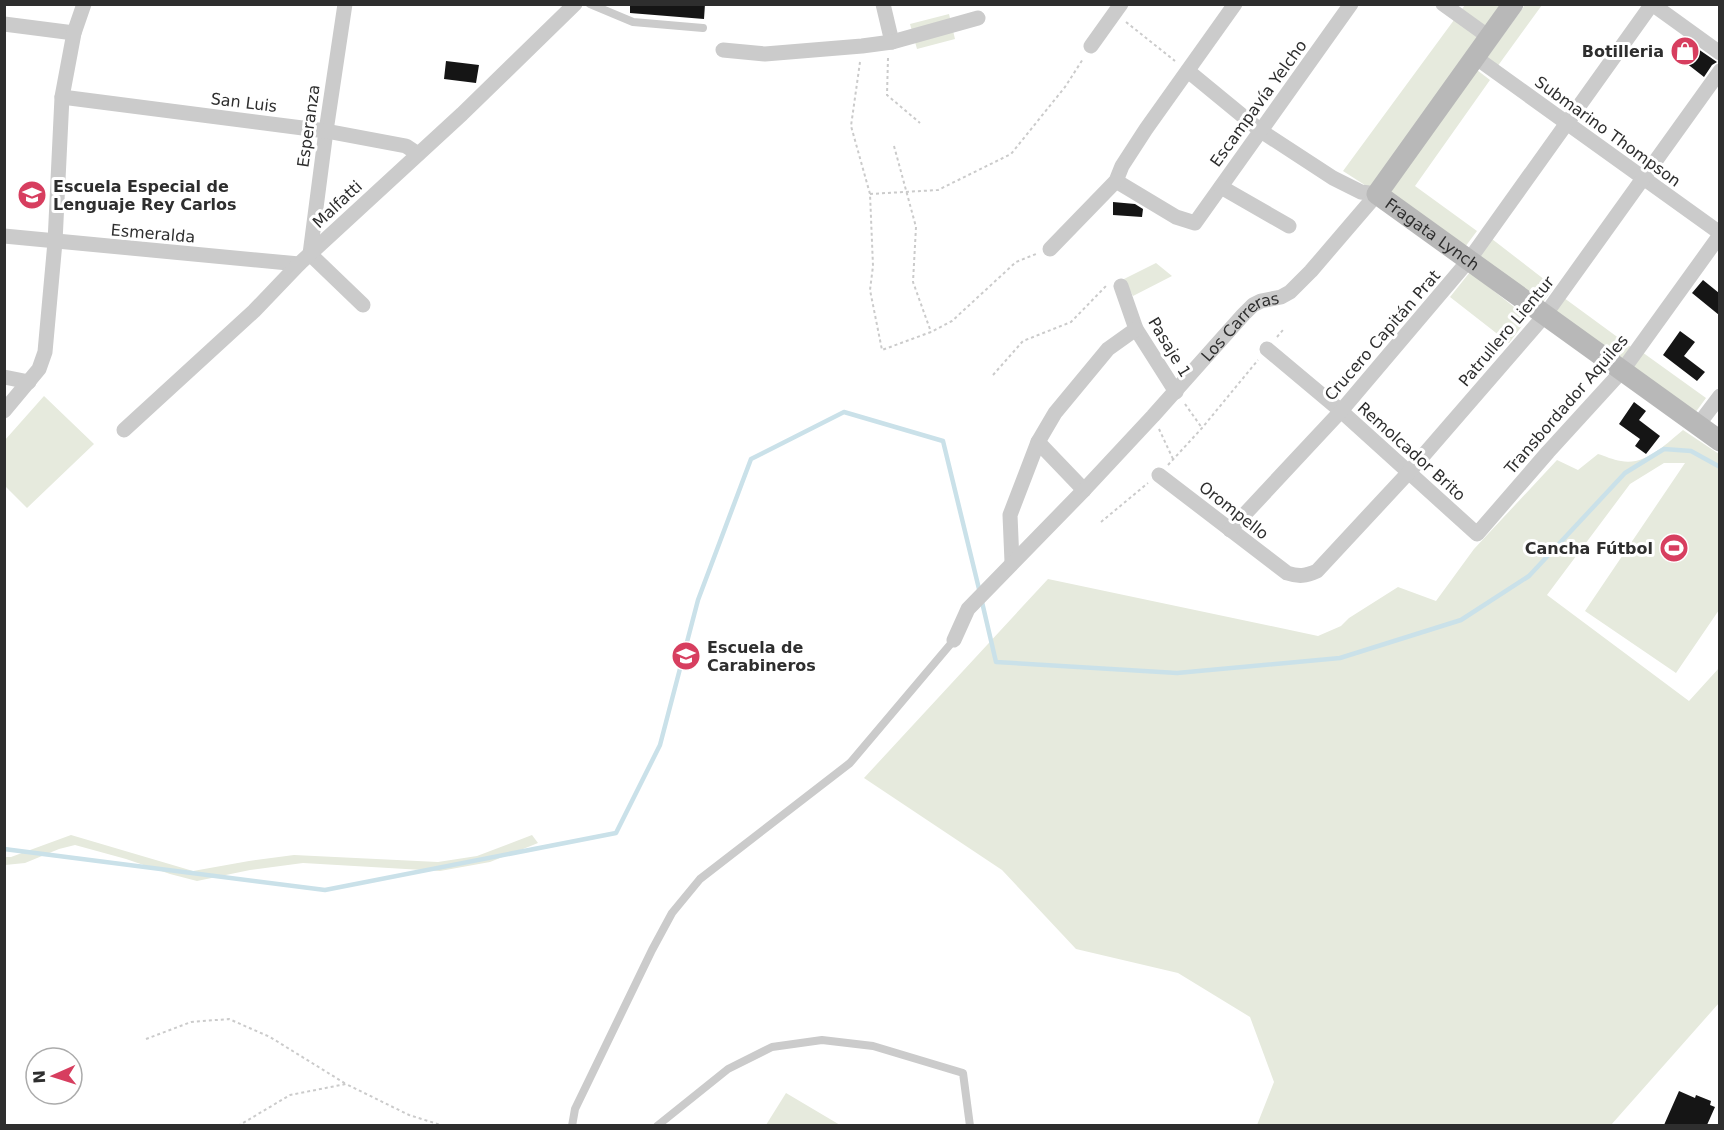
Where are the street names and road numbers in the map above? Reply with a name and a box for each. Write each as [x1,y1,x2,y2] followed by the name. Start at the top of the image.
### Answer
[1206,36,1311,170] street label: Escampavía Yelcho
[1531,72,1684,191] street label: Submarino Thompson
[293,84,324,169] street label: Esperanza
[210,89,278,116] street label: San Luis
[309,177,366,232] street label: Malfatti
[1381,194,1483,275] street label: Fragata Lynch
[110,220,196,247] street label: Esmeralda
[1321,266,1444,404] street label: Crucero Capitán Prat
[1455,272,1558,390] street label: Patrullero Lientur
[1197,289,1281,365] street label: Los Carreras
[1144,314,1195,381] street label: Pasaje 1
[1500,331,1632,479] street label: Transbordador Aquiles
[1354,398,1469,505] street label: Remolcador Brito
[1195,477,1272,543] street label: Orompello

